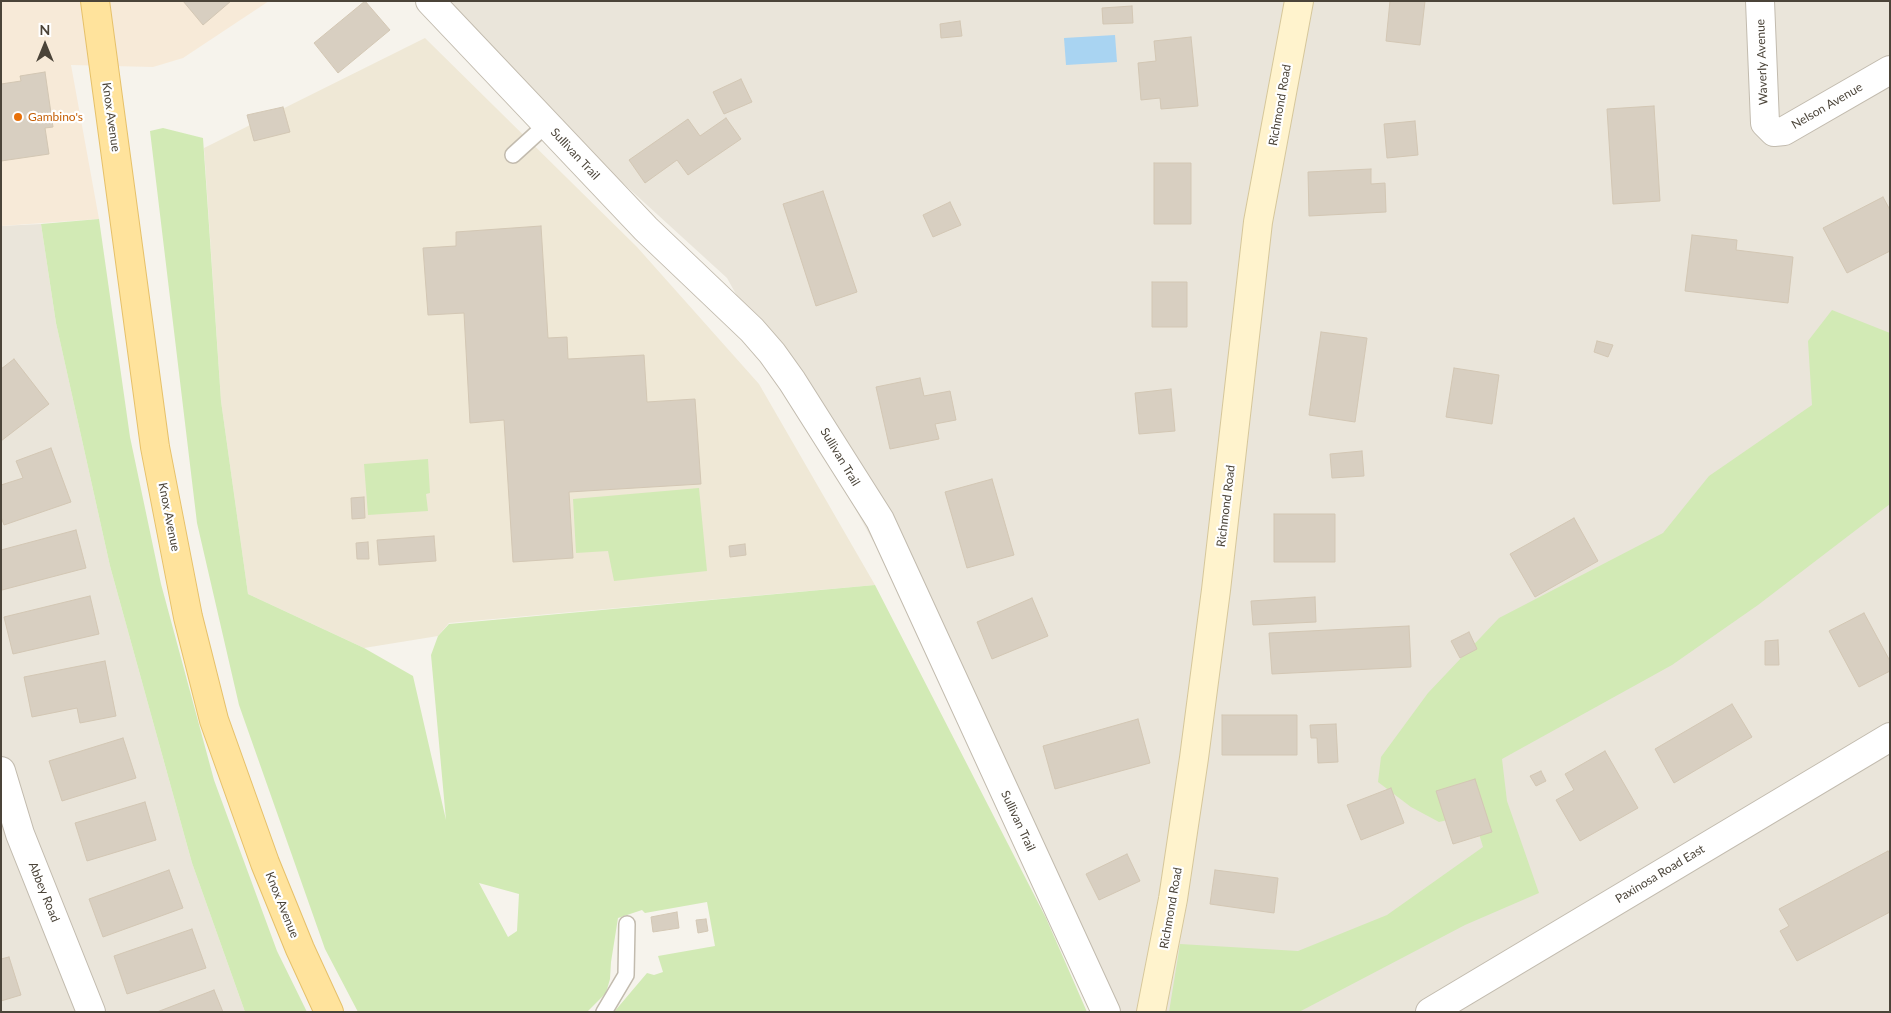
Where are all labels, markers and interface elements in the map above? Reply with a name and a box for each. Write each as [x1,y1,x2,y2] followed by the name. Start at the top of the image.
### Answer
[1753,19,1771,105] street label: Waverly Avenue
[20,20,70,70] north arrow
[40,21,50,38] text: N
[1266,63,1294,147] street label: Richmond Road
[1789,80,1865,132] street label: Nelson Avenue
[99,81,123,153] street label: Knox Avenue
[28,110,83,124] place label: Gambino's
[12,111,24,123] marker: Gambino's
[548,125,602,183] street label: Sullivan Trail
[817,425,863,489] street label: Sullivan Trail
[1214,464,1238,548] street label: Richmond Road
[155,481,183,553] street label: Knox Avenue
[998,788,1038,854] street label: Sullivan Trail
[1613,842,1707,906] street label: Paxinosa Road East
[25,860,63,924] street label: Abbey Road
[1157,866,1185,950] street label: Richmond Road
[262,870,302,940] street label: Knox Avenue

